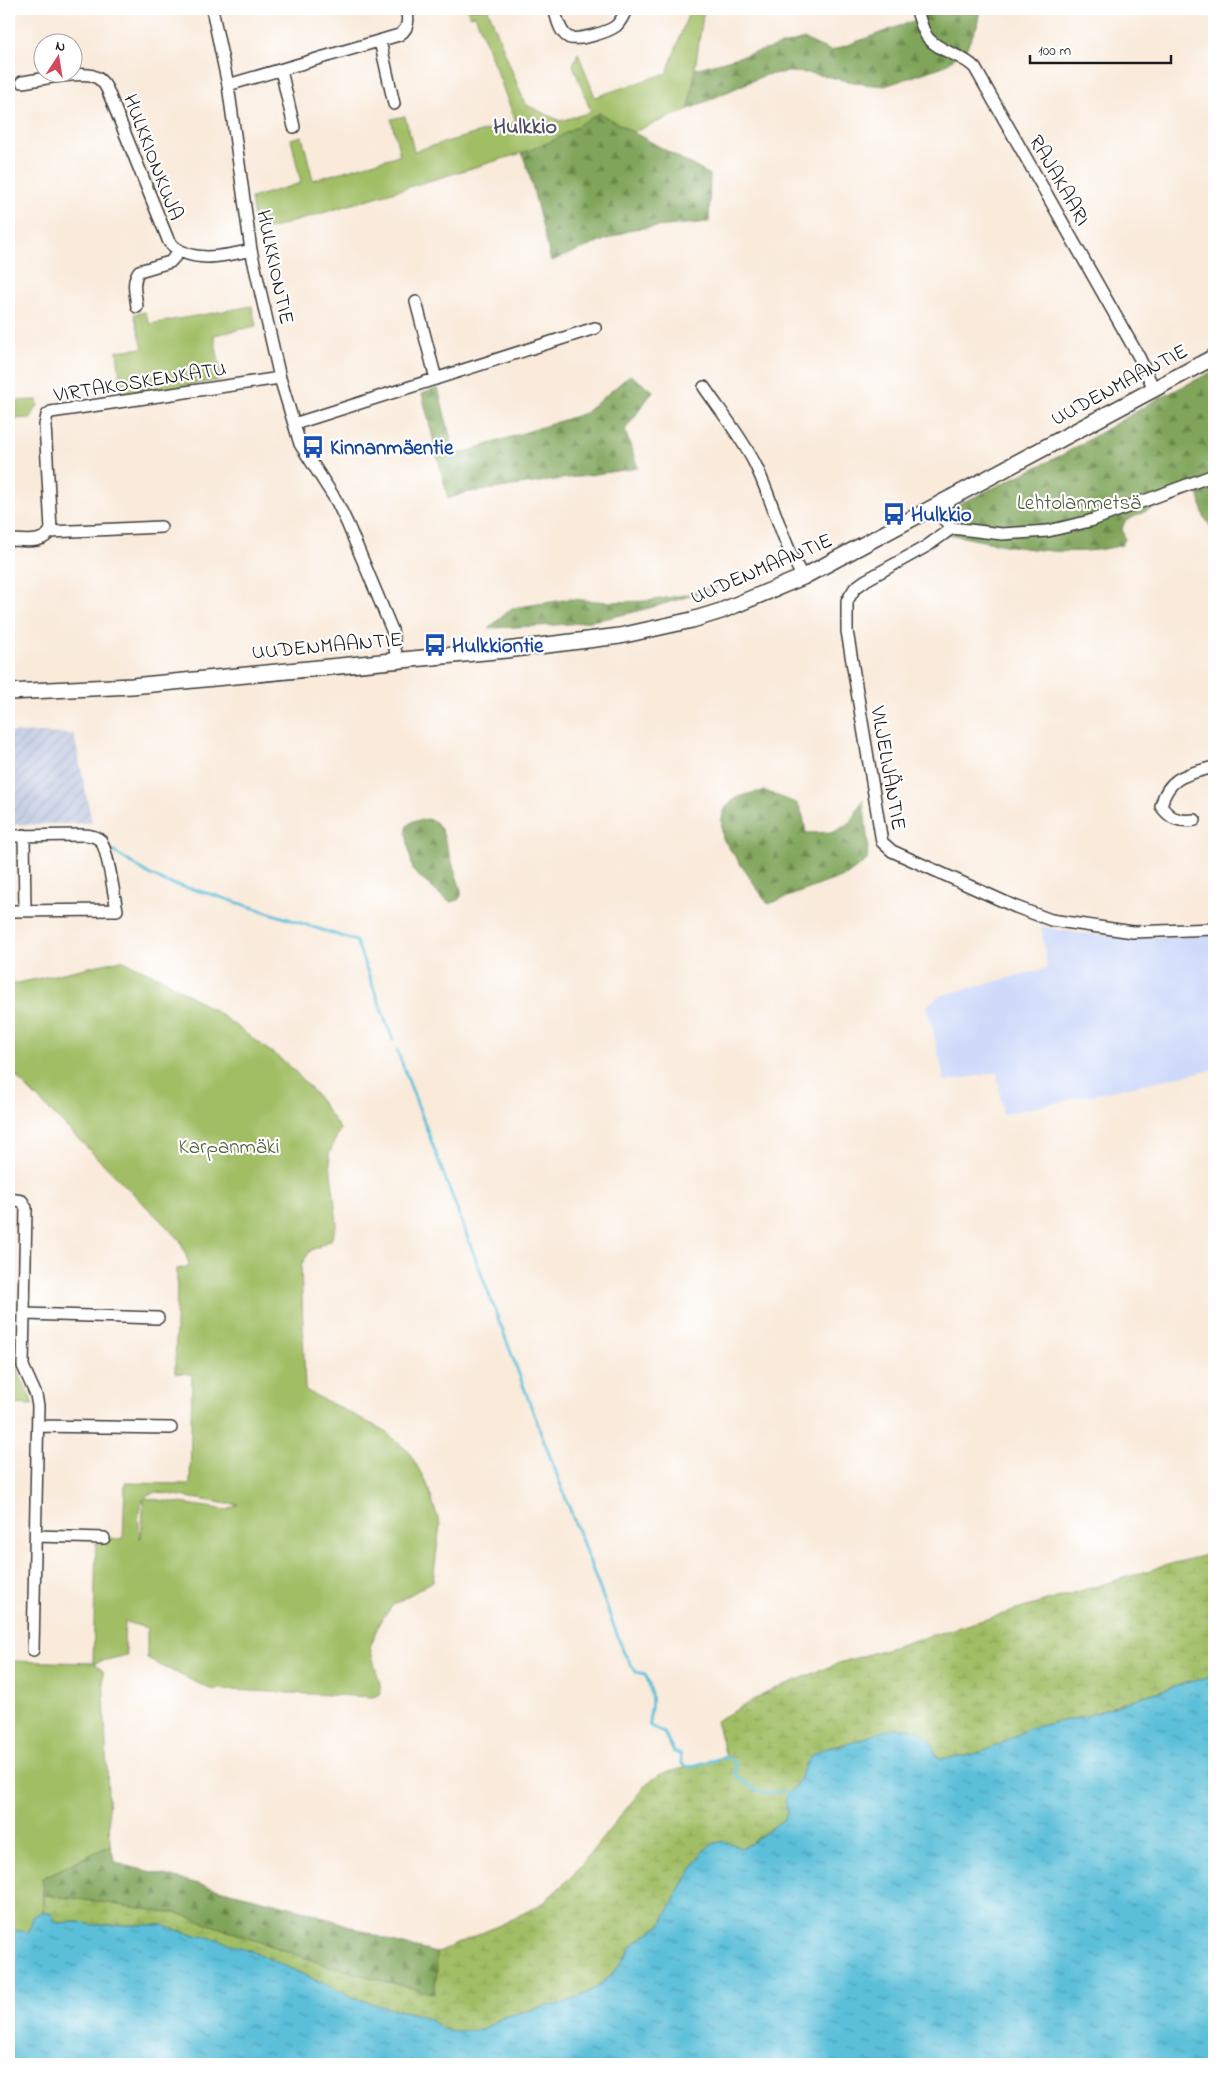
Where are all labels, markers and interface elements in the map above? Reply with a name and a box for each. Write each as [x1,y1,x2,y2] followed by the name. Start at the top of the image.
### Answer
[32,32,82,82] north arrow
[1030,32,1172,64] scale bar
[54,35,67,58] text: N
[1038,40,1071,62] text: 100 m
[114,90,190,225] street label: HULKKIONKUJA
[493,112,557,144] district label: Hulkkio
[1020,130,1096,232] street label: RAJAKAARI
[247,207,301,327] street label: HULKKIONTIE
[1046,337,1194,435] street label: UUDENMAANTIE
[51,355,229,412] street label: VIRTAKOSKENKATU
[300,434,326,460] bus stop icon: Kinnanmäentie
[330,434,454,464] place label: Kinnanmäentie
[1017,489,1141,519] park label: Lehtolanmetsä
[881,501,907,527] bus stop icon: Hulkkio
[911,501,972,531] place label: Hulkkio
[686,526,837,613] street label: UUDENMAANTIE
[250,625,404,669] street label: UUDENMAANTIE
[422,632,448,658] bus stop icon: Hulkkiontie
[452,632,544,662] place label: Hulkkiontie
[861,703,913,833] street label: VILJELIJÄNTIE
[178,1133,280,1163] park label: Karpanmäki

